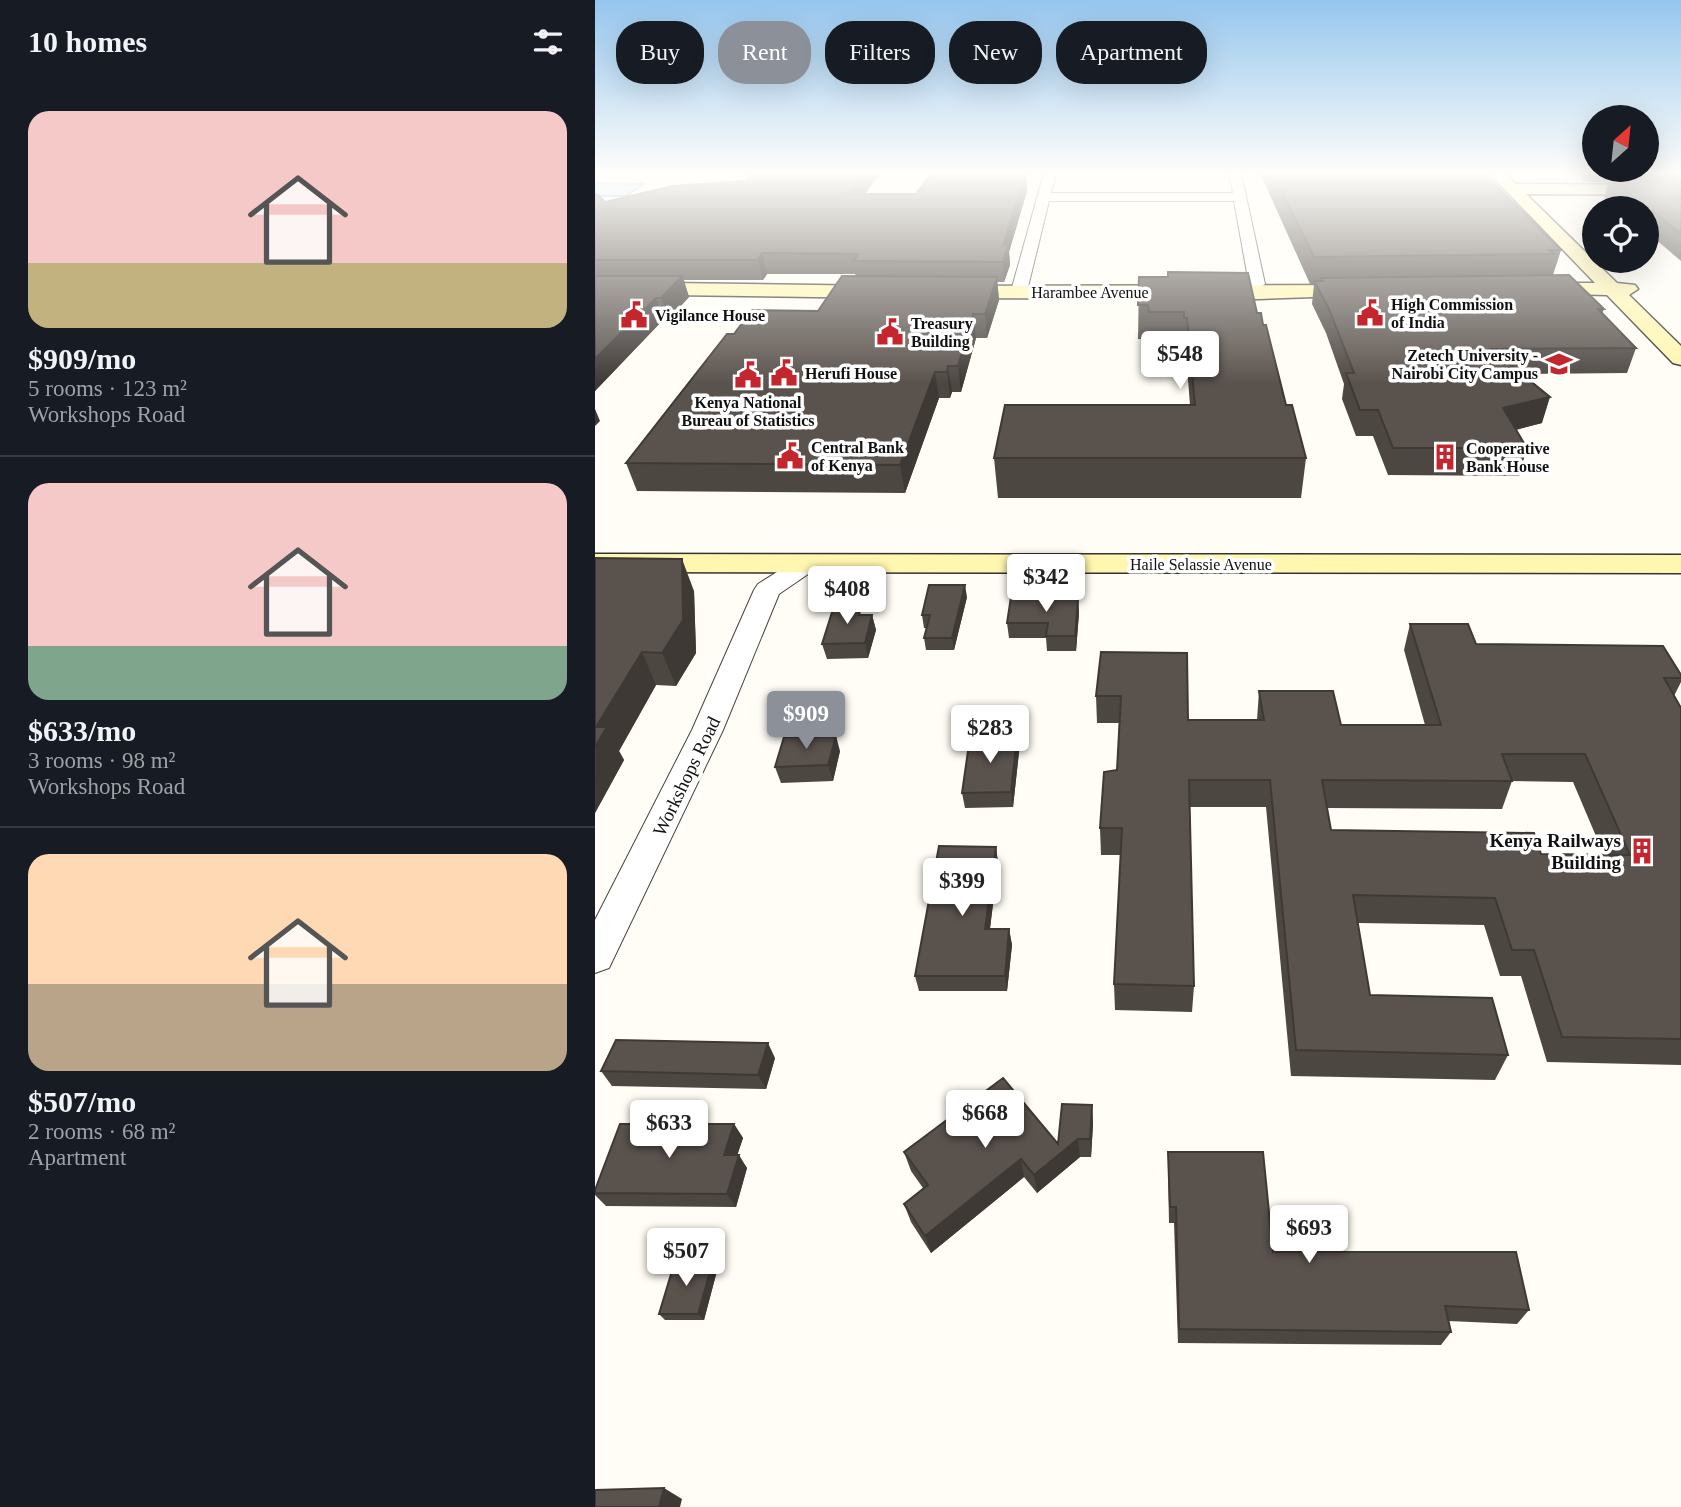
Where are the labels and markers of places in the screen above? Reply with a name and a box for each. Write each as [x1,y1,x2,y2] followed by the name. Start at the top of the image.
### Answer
[1391,296,1513,331] place label: High Commission of India
[1355,298,1385,328] public building icon: High Commission of India
[619,300,649,330] public building icon: Vigilance House
[655,307,765,325] place label: Vigilance House
[911,315,973,351] place label: Treasury Building
[875,317,905,347] public building icon: Treasury Building
[1139,332,1221,391] pin: $548
[1392,347,1538,383] place label: Zetech University - Nairobi City Campus
[1544,349,1574,379] school or university icon: Zetech University - Nairobi City Campus
[769,358,799,388] public building icon: Herufi House
[733,360,763,390] public building icon: Kenya National Bureau of Statistics
[805,365,897,382] place label: Herufi House
[681,394,815,429] place label: Kenya National Bureau of Statistics
[811,439,904,475] place label: Central Bank of Kenya
[1466,440,1550,475] place label: Cooperative Bank House
[775,441,805,471] public building icon: Central Bank of Kenya
[1430,442,1460,472] building icon: Cooperative Bank House
[1005,554,1087,614] pin: $342
[806,566,888,626] pin: $408
[765,692,847,751] pin: $909
[949,706,1031,765] pin: $283
[1490,830,1621,873] place label: Kenya Railways Building
[1627,836,1657,866] building icon: Kenya Railways Building
[921,858,1003,918] pin: $399
[944,1090,1026,1150] pin: $668
[628,1100,710,1160] pin: $633
[1268,1206,1350,1265] pin: $693
[645,1228,727,1288] pin: $507

